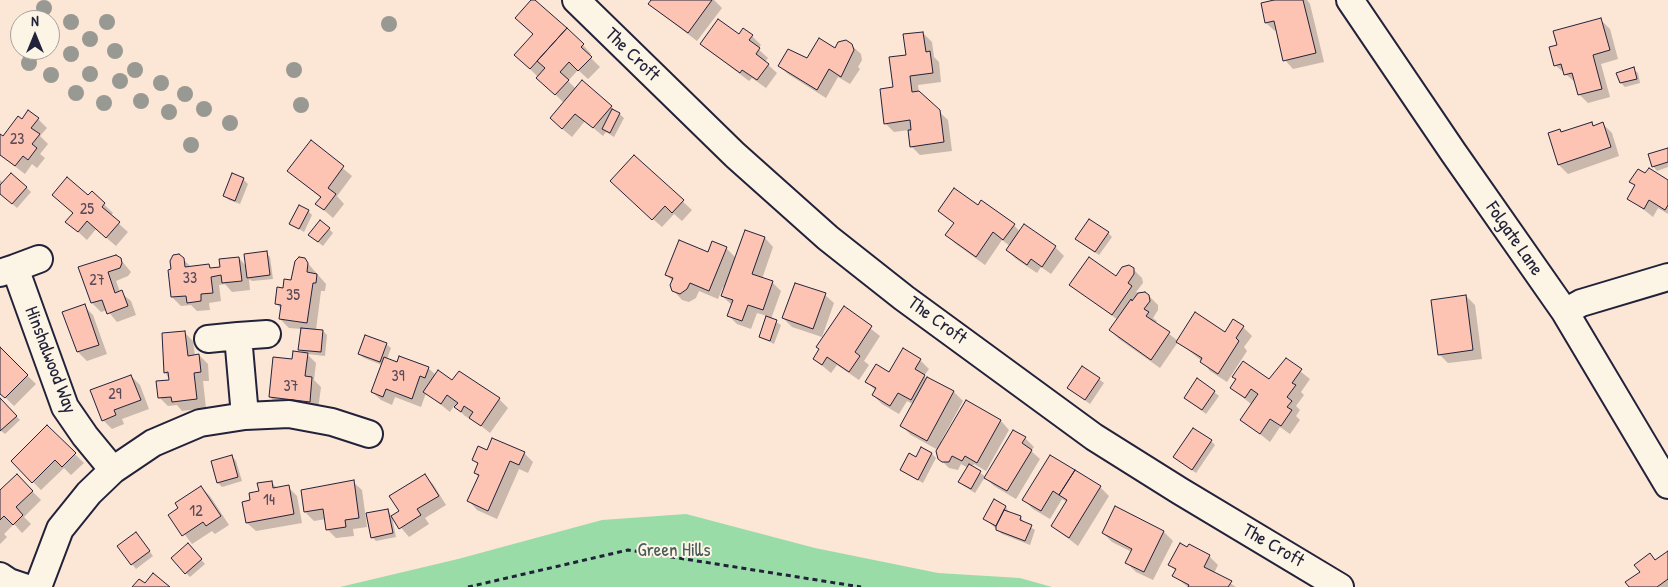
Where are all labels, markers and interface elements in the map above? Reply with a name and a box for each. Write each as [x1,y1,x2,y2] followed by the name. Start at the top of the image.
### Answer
[10,10,60,60] north arrow
[31,11,39,30] text: N
[600,23,664,87] street label: The Croft
[10,130,24,150] house number: 23
[1480,198,1548,280] street label: Folgate Lane
[80,200,94,220] house number: 25
[183,269,197,289] house number: 33
[89,271,105,291] house number: 27
[286,286,300,306] house number: 35
[903,292,971,350] street label: The Croft
[19,303,81,417] street label: Hinshalwood Way
[391,367,405,387] house number: 39
[283,377,299,397] house number: 37
[108,385,122,405] house number: 29
[263,491,275,511] house number: 14
[189,502,203,522] house number: 12
[1238,519,1308,573] street label: The Croft
[637,540,711,562] park label: Green Hills

